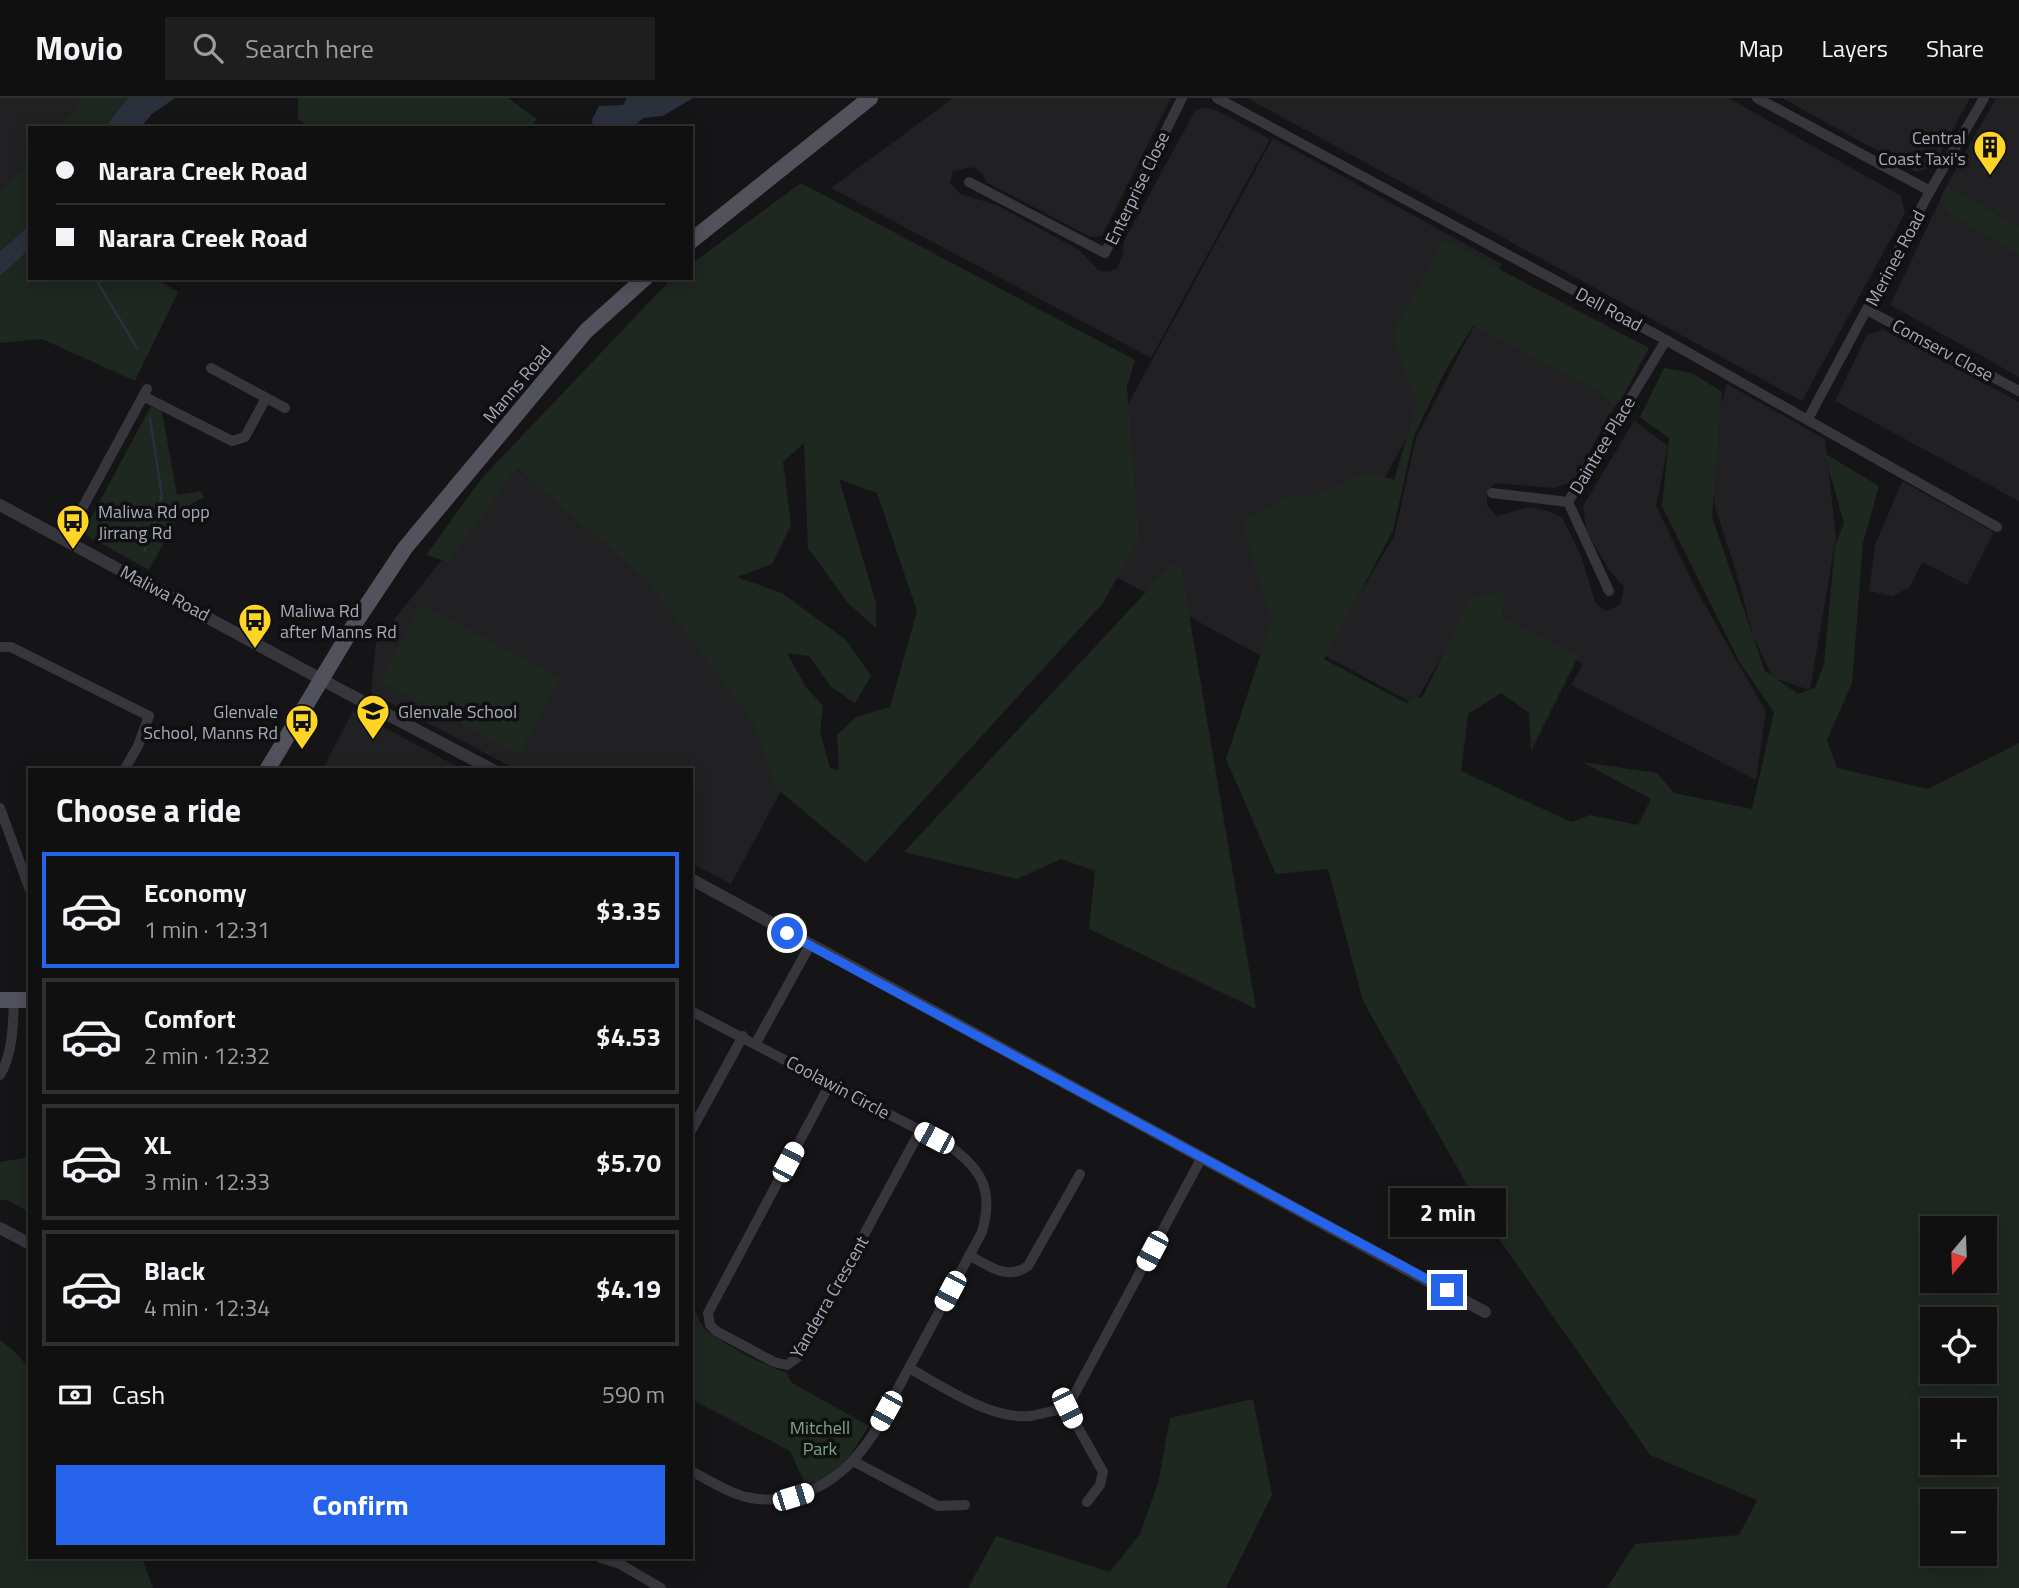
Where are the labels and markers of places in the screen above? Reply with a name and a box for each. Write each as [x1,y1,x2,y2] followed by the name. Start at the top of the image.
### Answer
[1878,124,1966,172] place label: Central Coast Taxi's
[1971,128,2009,177] building icon: Central Coast Taxi's
[98,498,210,546] place label: Maliwa Rd opp Jirrang Rd
[54,502,92,551] bus stop icon: Maliwa Rd opp Jirrang Rd
[280,597,397,645] place label: Maliwa Rd after Manns Rd
[236,601,274,650] bus stop icon: Maliwa Rd after Manns Rd
[354,692,392,741] school or university icon: Glenvale School
[143,698,278,746] place label: Glenvale School, Manns Rd
[398,698,517,725] place label: Glenvale School
[283,702,321,751] bus stop icon: Glenvale School, Manns Rd

